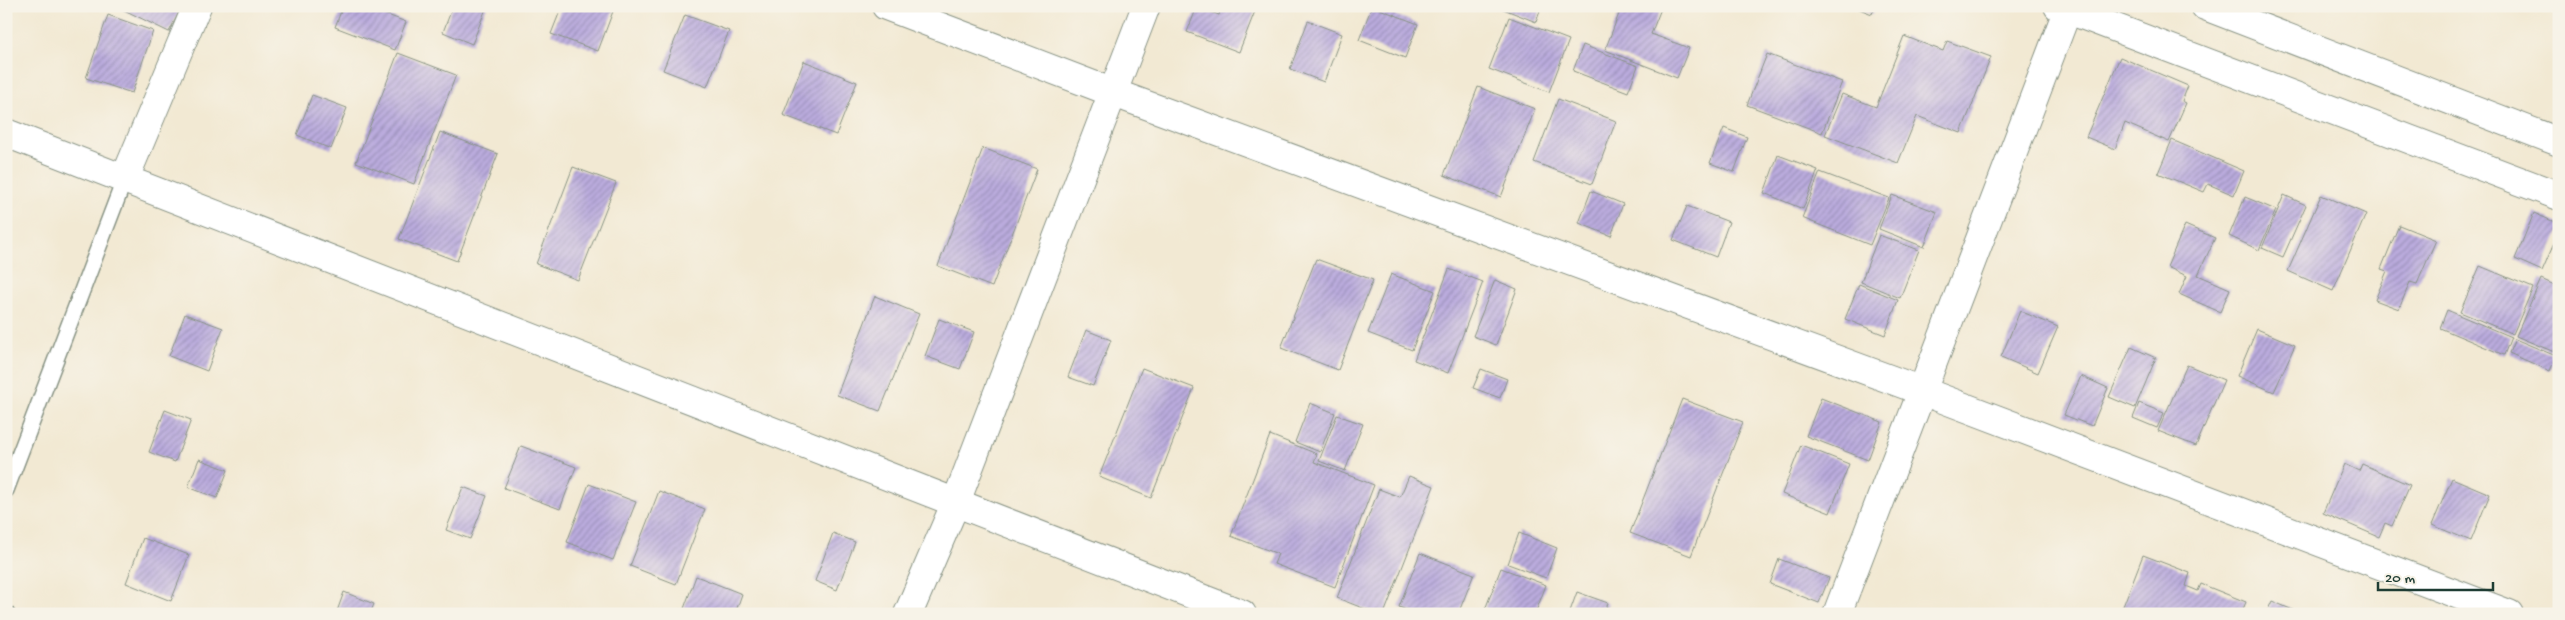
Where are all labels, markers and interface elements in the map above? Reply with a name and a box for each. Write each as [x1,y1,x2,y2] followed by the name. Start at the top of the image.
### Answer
[2378,560,2492,592] scale bar
[2385,570,2415,588] text: 20 m

